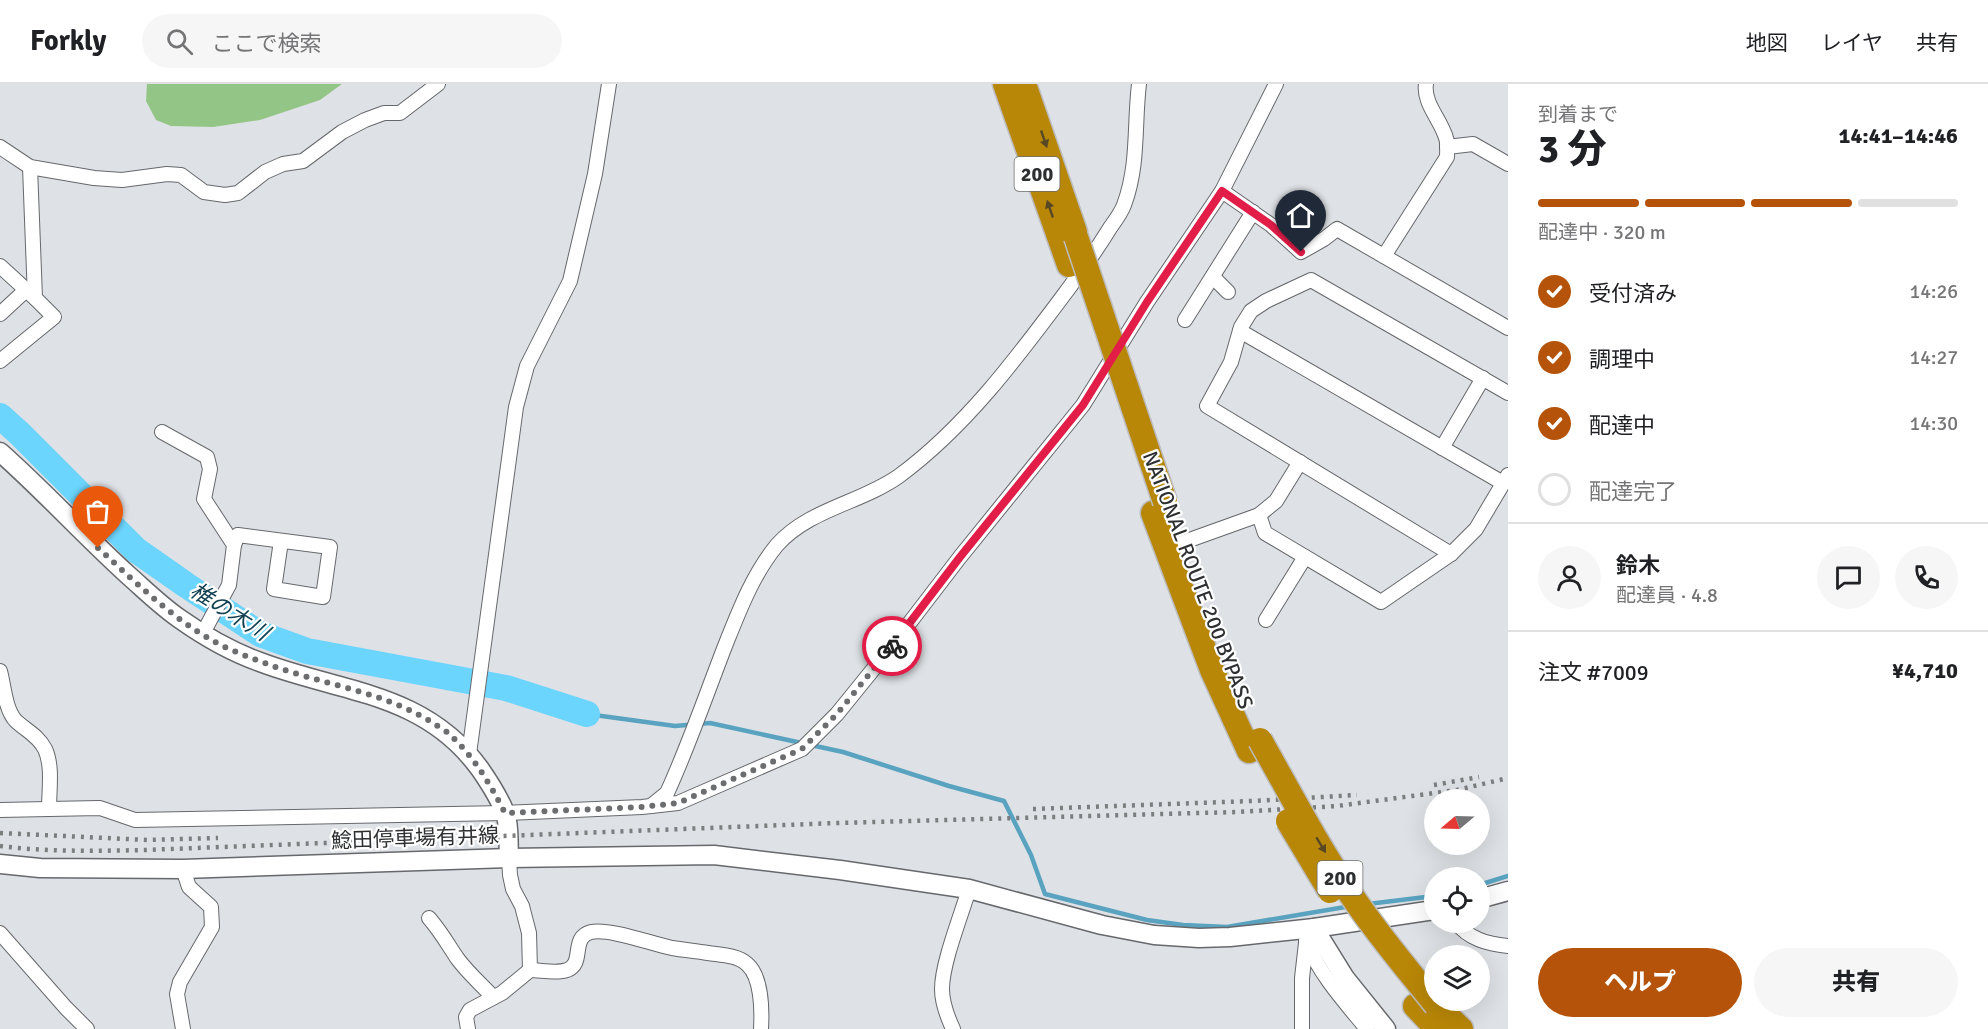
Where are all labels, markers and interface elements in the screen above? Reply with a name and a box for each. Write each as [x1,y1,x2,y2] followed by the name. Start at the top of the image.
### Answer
[142,14,562,68] search box
[30,24,106,58] text: Forkly
[163,25,196,58] icon: search
[211,30,321,57] text: ここで検索
[1746,30,1788,56] text: 地図
[1821,30,1883,56] text: レイヤ
[1916,30,1958,56] text: 共有
[1538,102,1618,127] text: 到着まで
[1839,122,1958,149] text: 14:41–14:46
[1538,125,1607,173] text: 3 分
[1039,130,1049,148] one-way arrow
[1014,157,1060,191] road number: 200
[1275,190,1326,252] pin
[1284,199,1317,232] icon: home
[1044,200,1054,218] one-way arrow
[1538,220,1666,245] text: 配達中 · 320 m
[1538,275,1571,308] icon: check
[1909,279,1958,304] text: 14:26
[1589,280,1677,307] text: 受付済み
[1538,341,1571,374] icon: check
[1909,345,1958,370] text: 14:27
[1589,346,1655,373] text: 調理中
[1538,407,1571,440] icon: check
[1909,411,1958,436] text: 14:30
[1589,412,1655,439] text: 配達中
[1137,448,1259,712] street label: NATIONAL ROUTE 200 BYPASS
[1589,478,1677,505] text: 配達完了
[72,486,123,548] pin
[81,495,114,528] icon: bag
[1538,546,1601,609] button: person
[1817,546,1880,609] button: chat
[1895,546,1958,609] button: phone
[1616,552,1660,579] text: 鈴木
[185,577,276,647] water label: 椎の木川
[1616,583,1718,608] text: 配達員 · 4.8
[862,616,922,676] courier
[876,630,909,663] icon: bike
[1892,657,1958,684] text: ¥4,710
[1538,659,1649,686] text: 注文 #7009
[1424,789,1490,855] north arrow
[1424,789,1490,1011] map controls
[331,822,499,854] street label: 鯰田停車場有井線
[1315,837,1326,853] one-way arrow
[1318,861,1362,895] road number: 200
[1424,867,1490,933] button: locate
[1424,945,1490,1011] button: layers
[1538,948,1742,1017] button: ヘルプ
[1754,948,1958,1017] button: 共有

